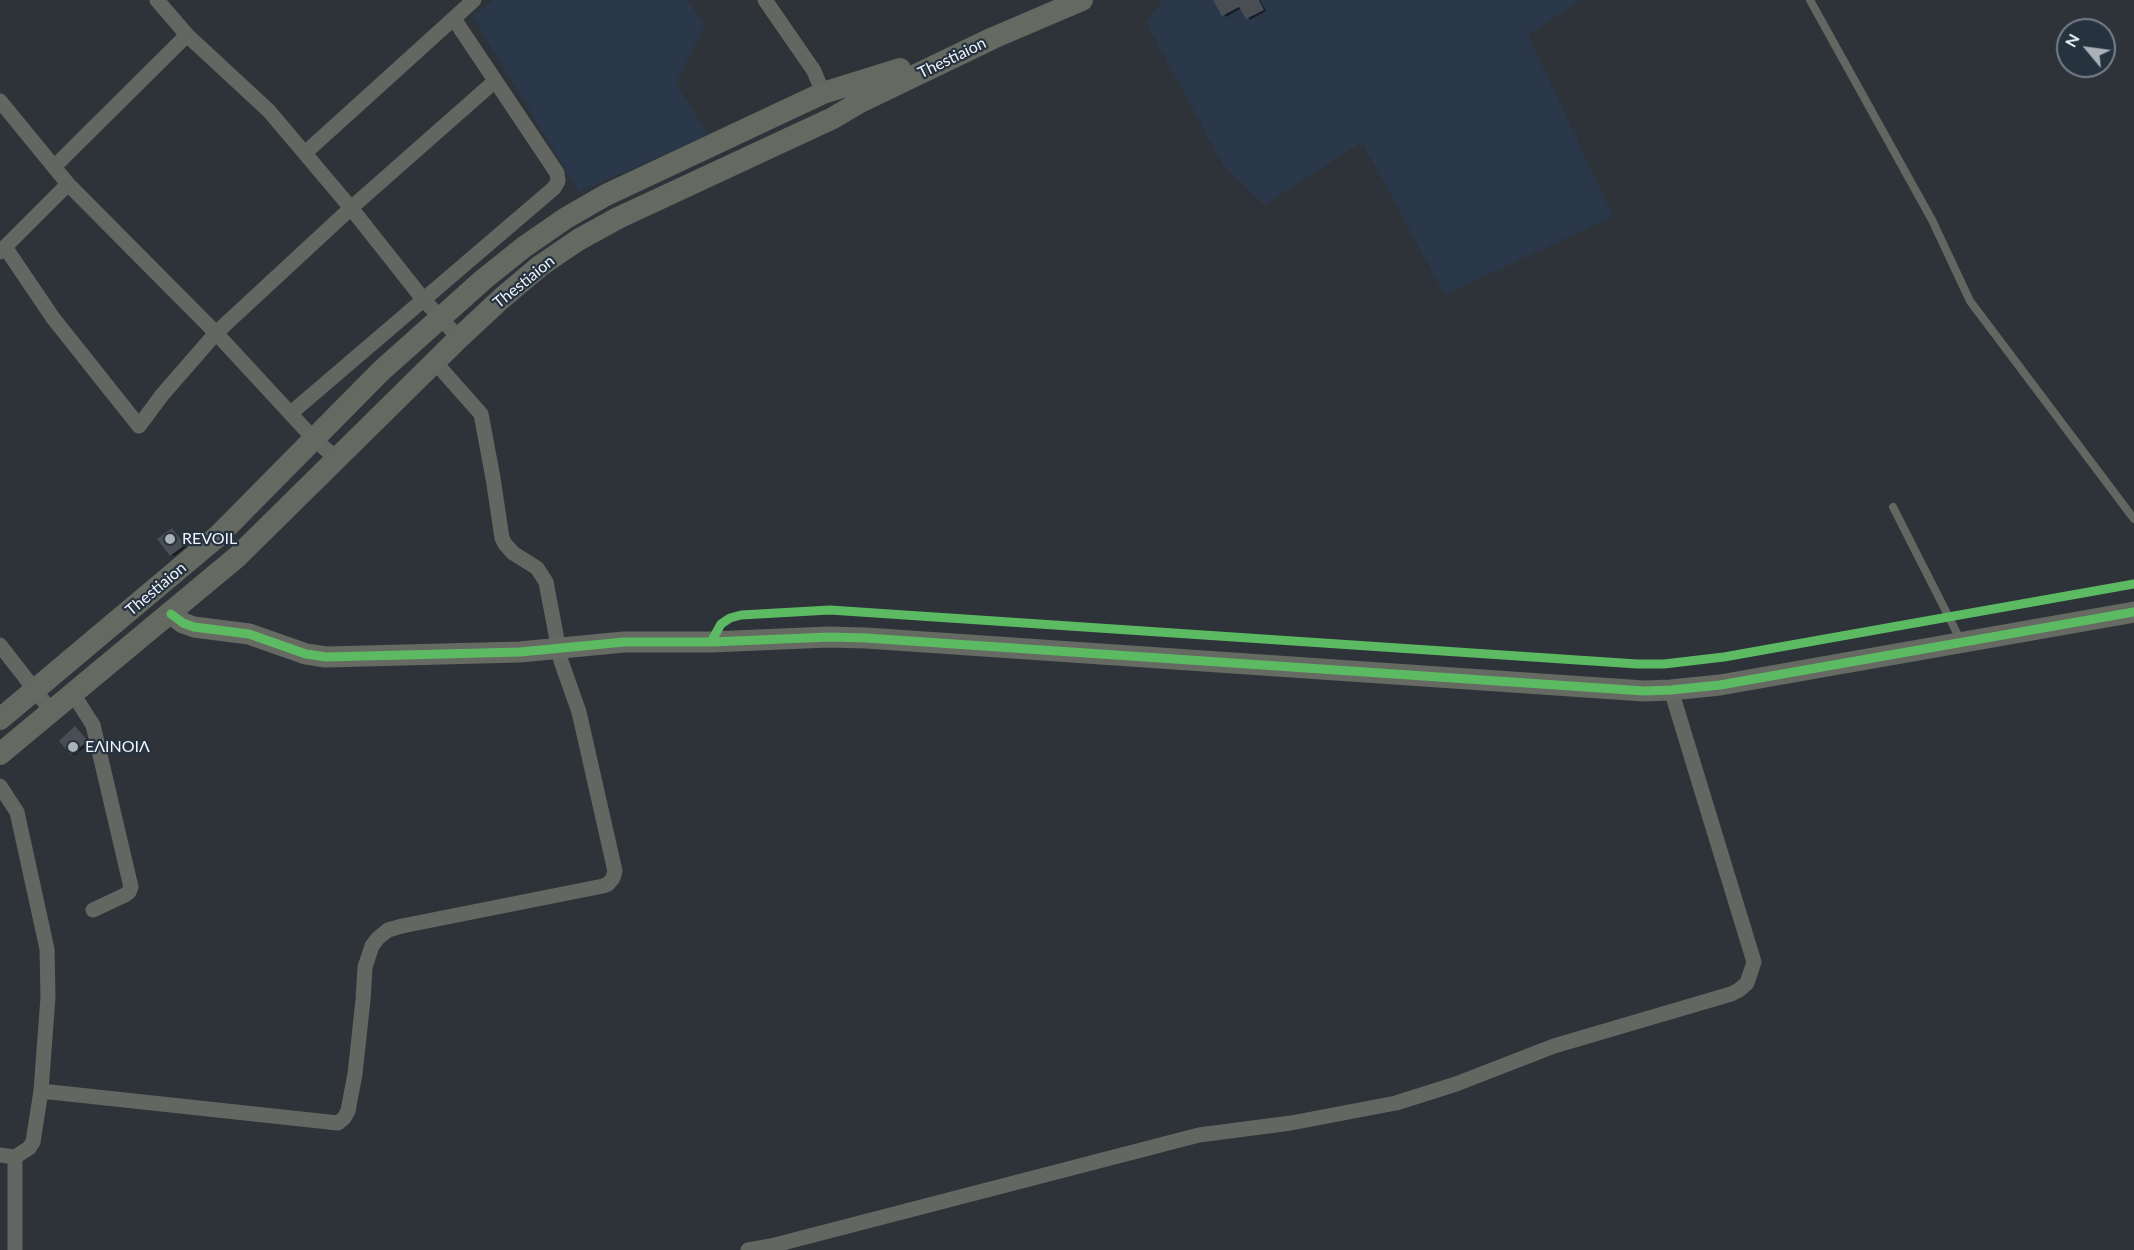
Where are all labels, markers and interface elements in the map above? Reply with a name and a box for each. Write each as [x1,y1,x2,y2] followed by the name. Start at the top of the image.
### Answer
[2056,18,2116,78] north arrow
[2060,30,2083,50] text: N
[915,33,989,83] street label: Thestiaion
[489,251,559,313] street label: Thestiaion
[182,529,237,549] place label: REVOIL
[163,532,177,546] marker: REVOIL
[122,558,190,620] street label: Thestiaion
[85,737,150,757] place label: ΕΛΙΝΟΙΛ
[66,740,80,754] marker: ΕΛΙΝΟΙΛ

